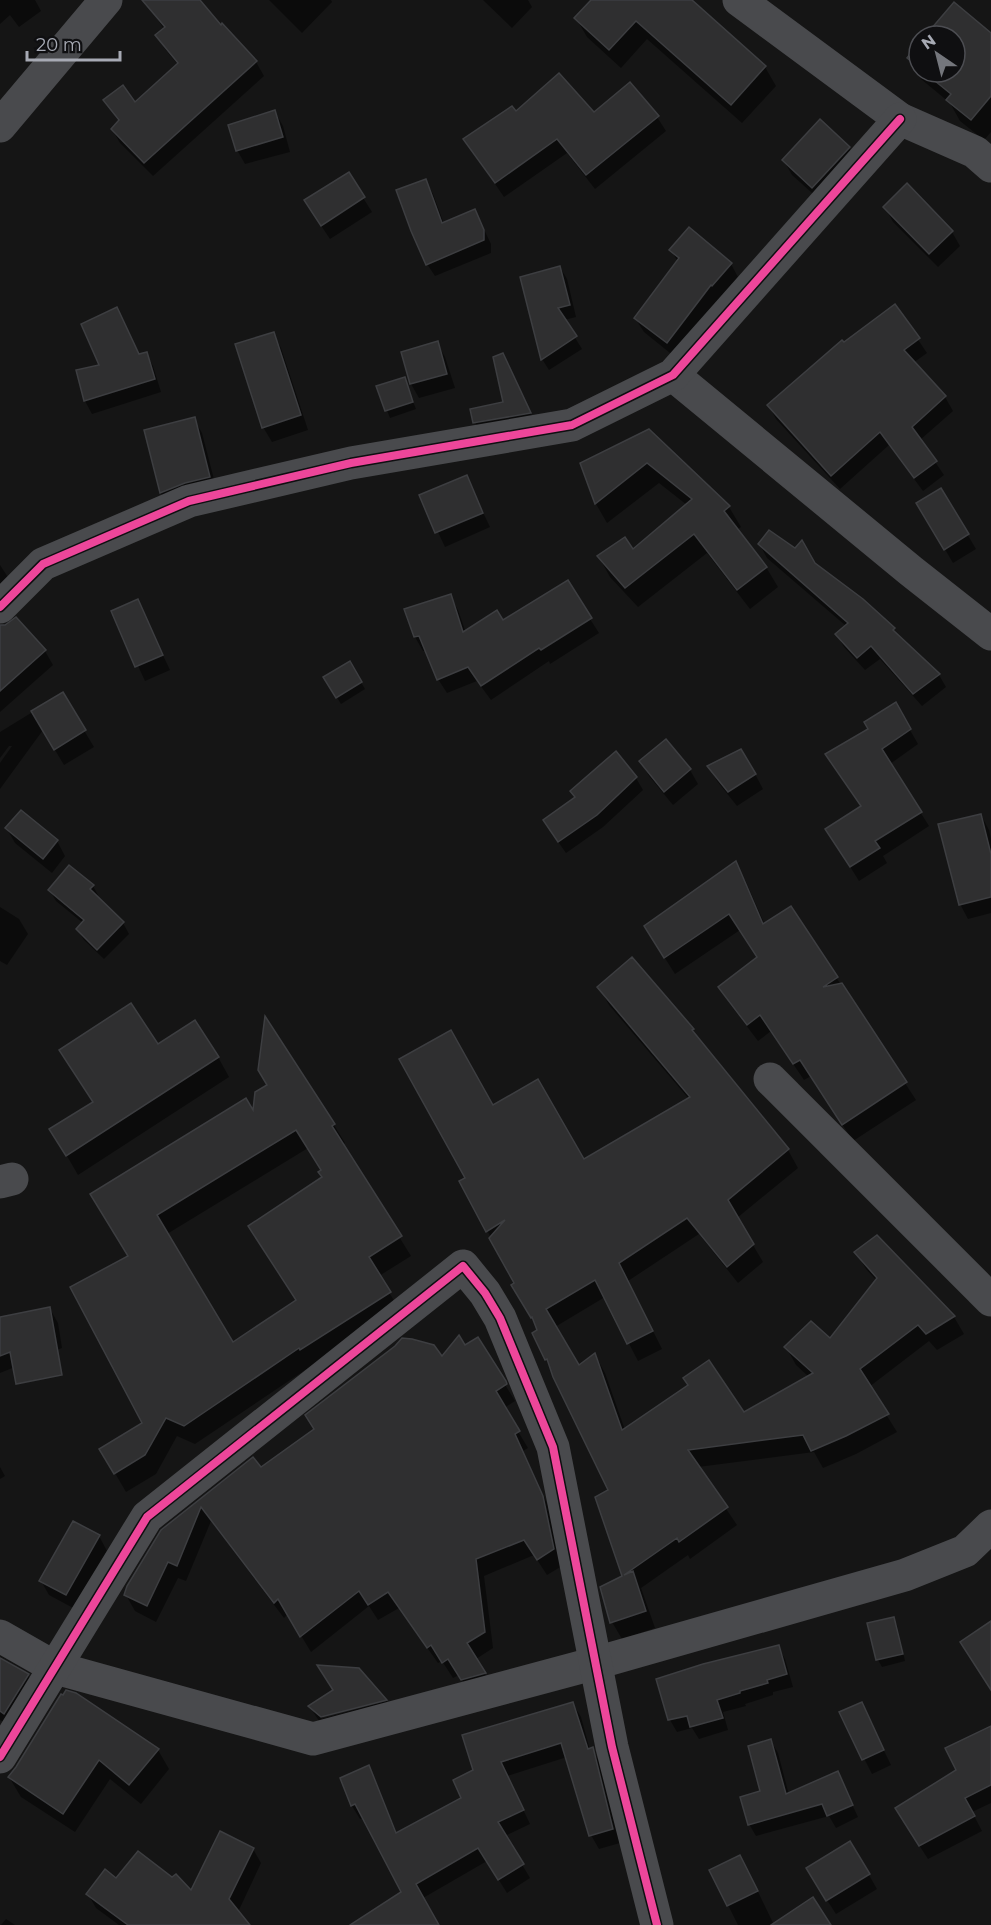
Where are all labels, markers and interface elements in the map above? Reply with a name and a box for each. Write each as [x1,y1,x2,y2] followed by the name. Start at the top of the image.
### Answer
[27,24,120,62] scale bar
[907,24,967,84] north arrow
[918,31,939,54] text: N
[36,34,82,56] text: 20 m

